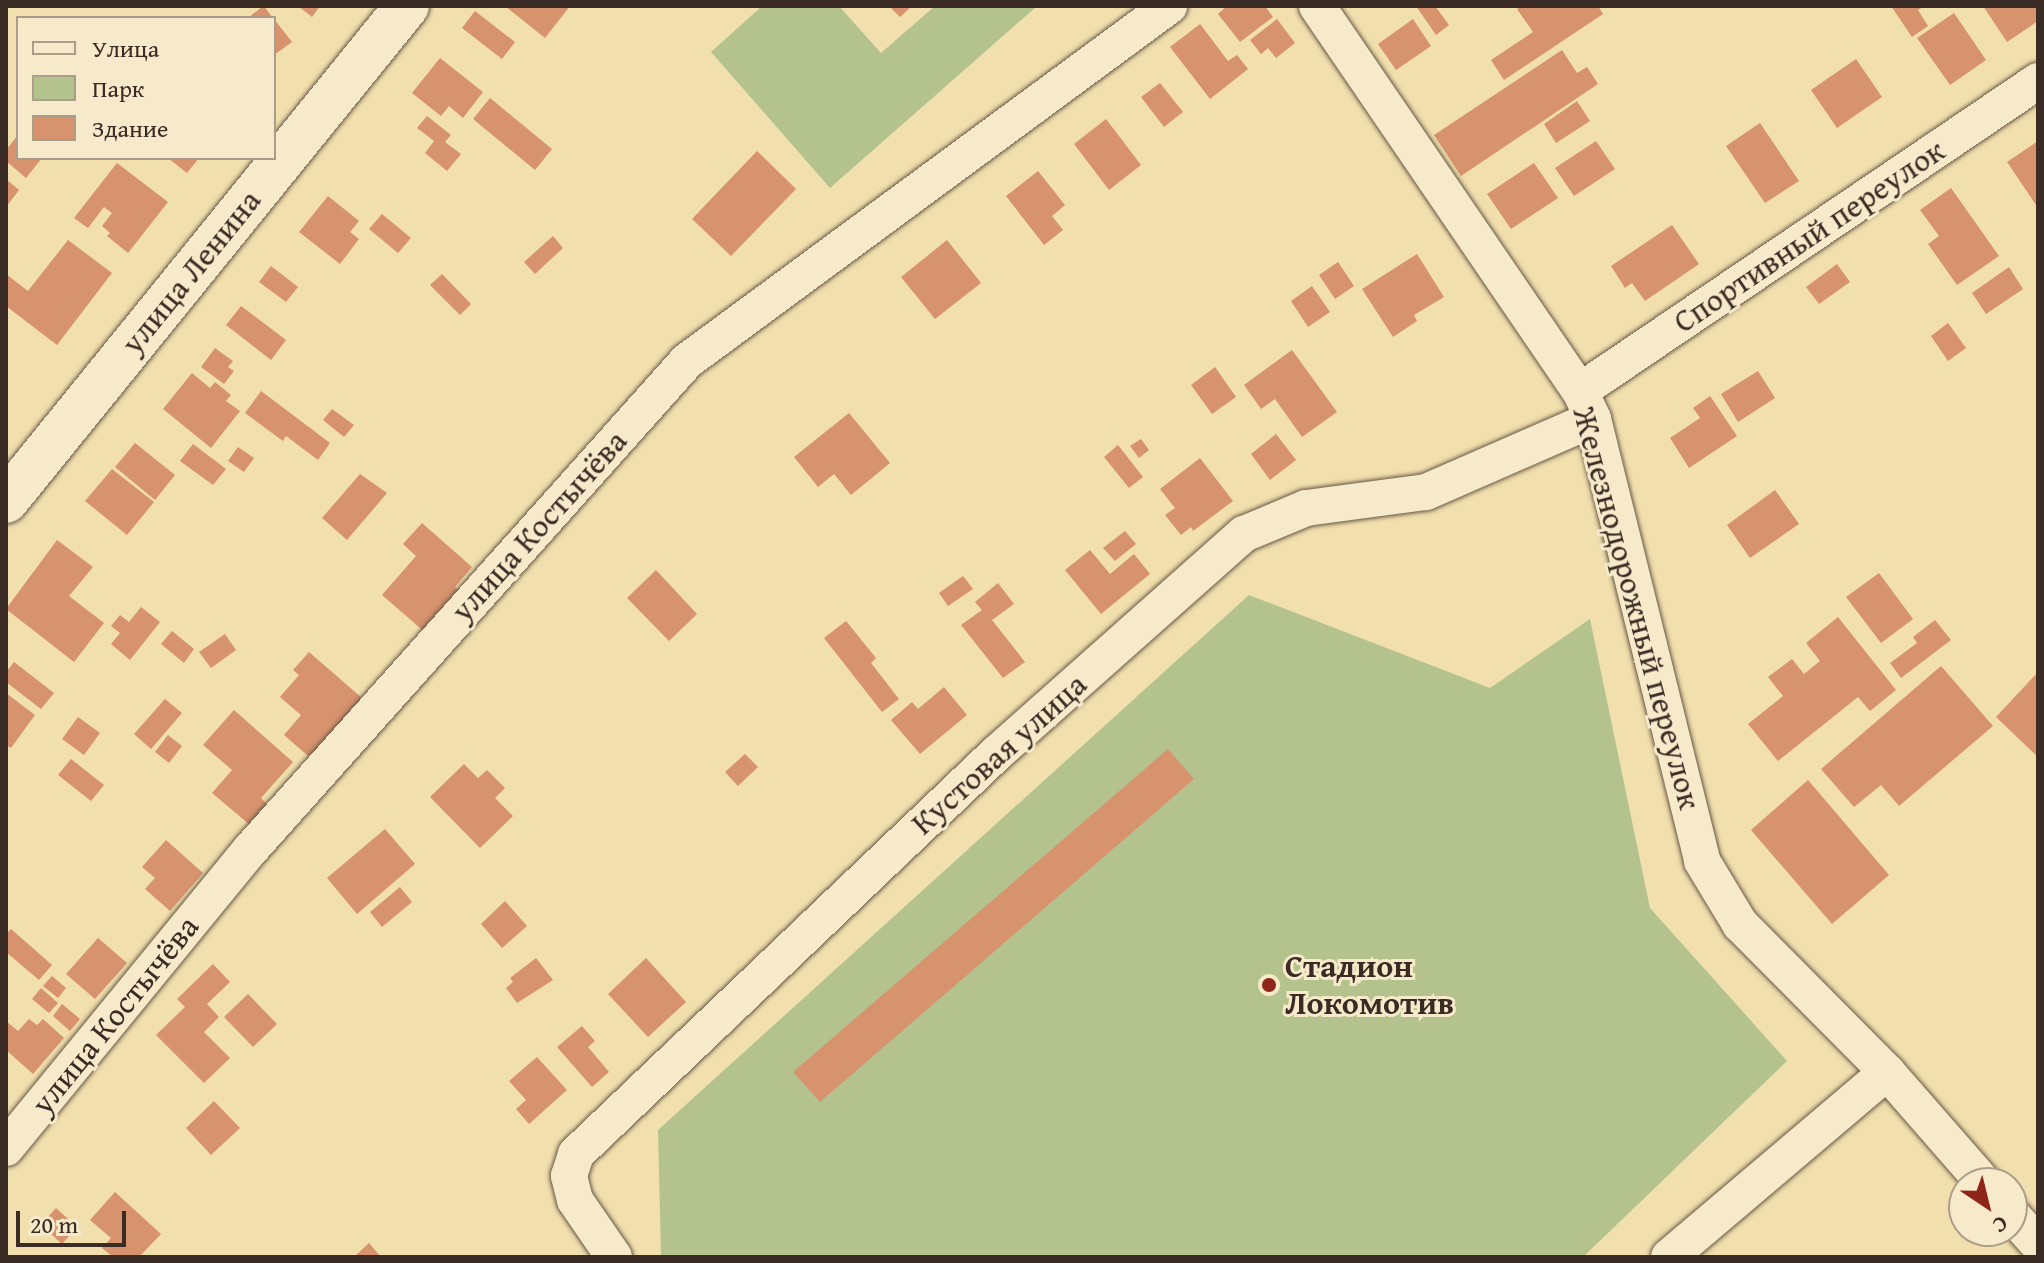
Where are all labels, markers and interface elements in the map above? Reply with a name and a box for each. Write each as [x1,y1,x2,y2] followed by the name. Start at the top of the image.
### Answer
[16,16,276,160] legend
[92,31,159,66] text: Улица
[92,71,144,106] text: Парк
[92,111,168,146] text: Здание
[1666,131,1952,341] street label: Спортивный переулок
[113,182,269,362] street label: улица Ленина
[1565,403,1709,813] street label: Железнодорожный переулок
[443,422,635,630] street label: улица Костычёва
[904,665,1094,843] street label: Кустовая улица
[23,908,207,1122] street label: улица Костычёва
[1285,948,1454,1023] place label: Стадион Локомотив
[1260,976,1278,994] marker: Стадион Локомотив
[1948,1167,2028,1247] north arrow
[20,1195,130,1245] scale bar
[30,1207,78,1242] text: 20 m
[1986,1208,2015,1242] text: С

